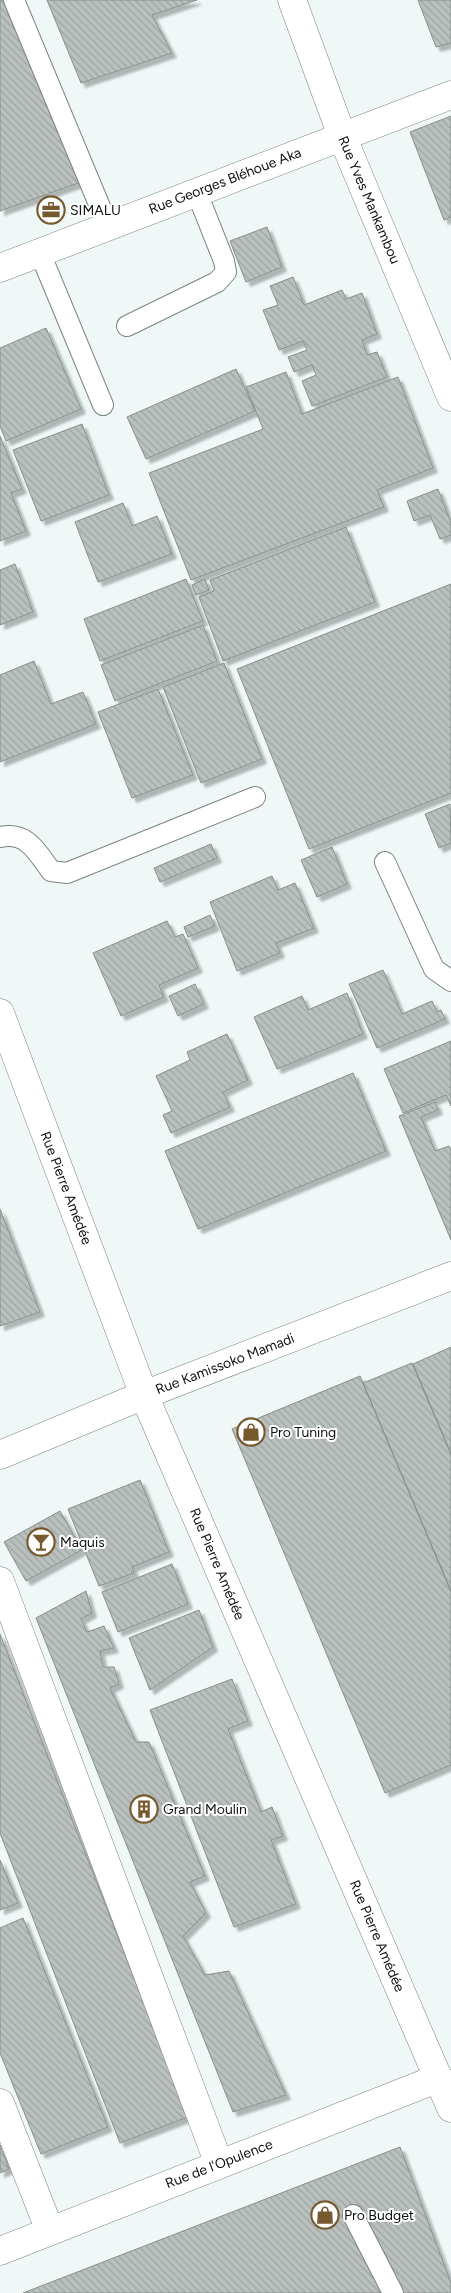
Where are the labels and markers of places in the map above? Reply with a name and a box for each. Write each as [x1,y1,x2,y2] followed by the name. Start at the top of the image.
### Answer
[36,195,66,225] office icon: SIMALU
[70,202,121,219] place label: SIMALU
[236,1417,266,1447] shop icon: Pro Tuning
[270,1424,336,1441] place label: Pro Tuning
[26,1527,56,1557] bar icon: Maquis
[60,1534,105,1551] place label: Maquis
[129,1794,159,1824] building icon: Grand Moulin
[163,1801,247,1818] place label: Grand Moulin
[310,2200,340,2230] shop icon: Pro Budget
[344,2207,414,2224] place label: Pro Budget

